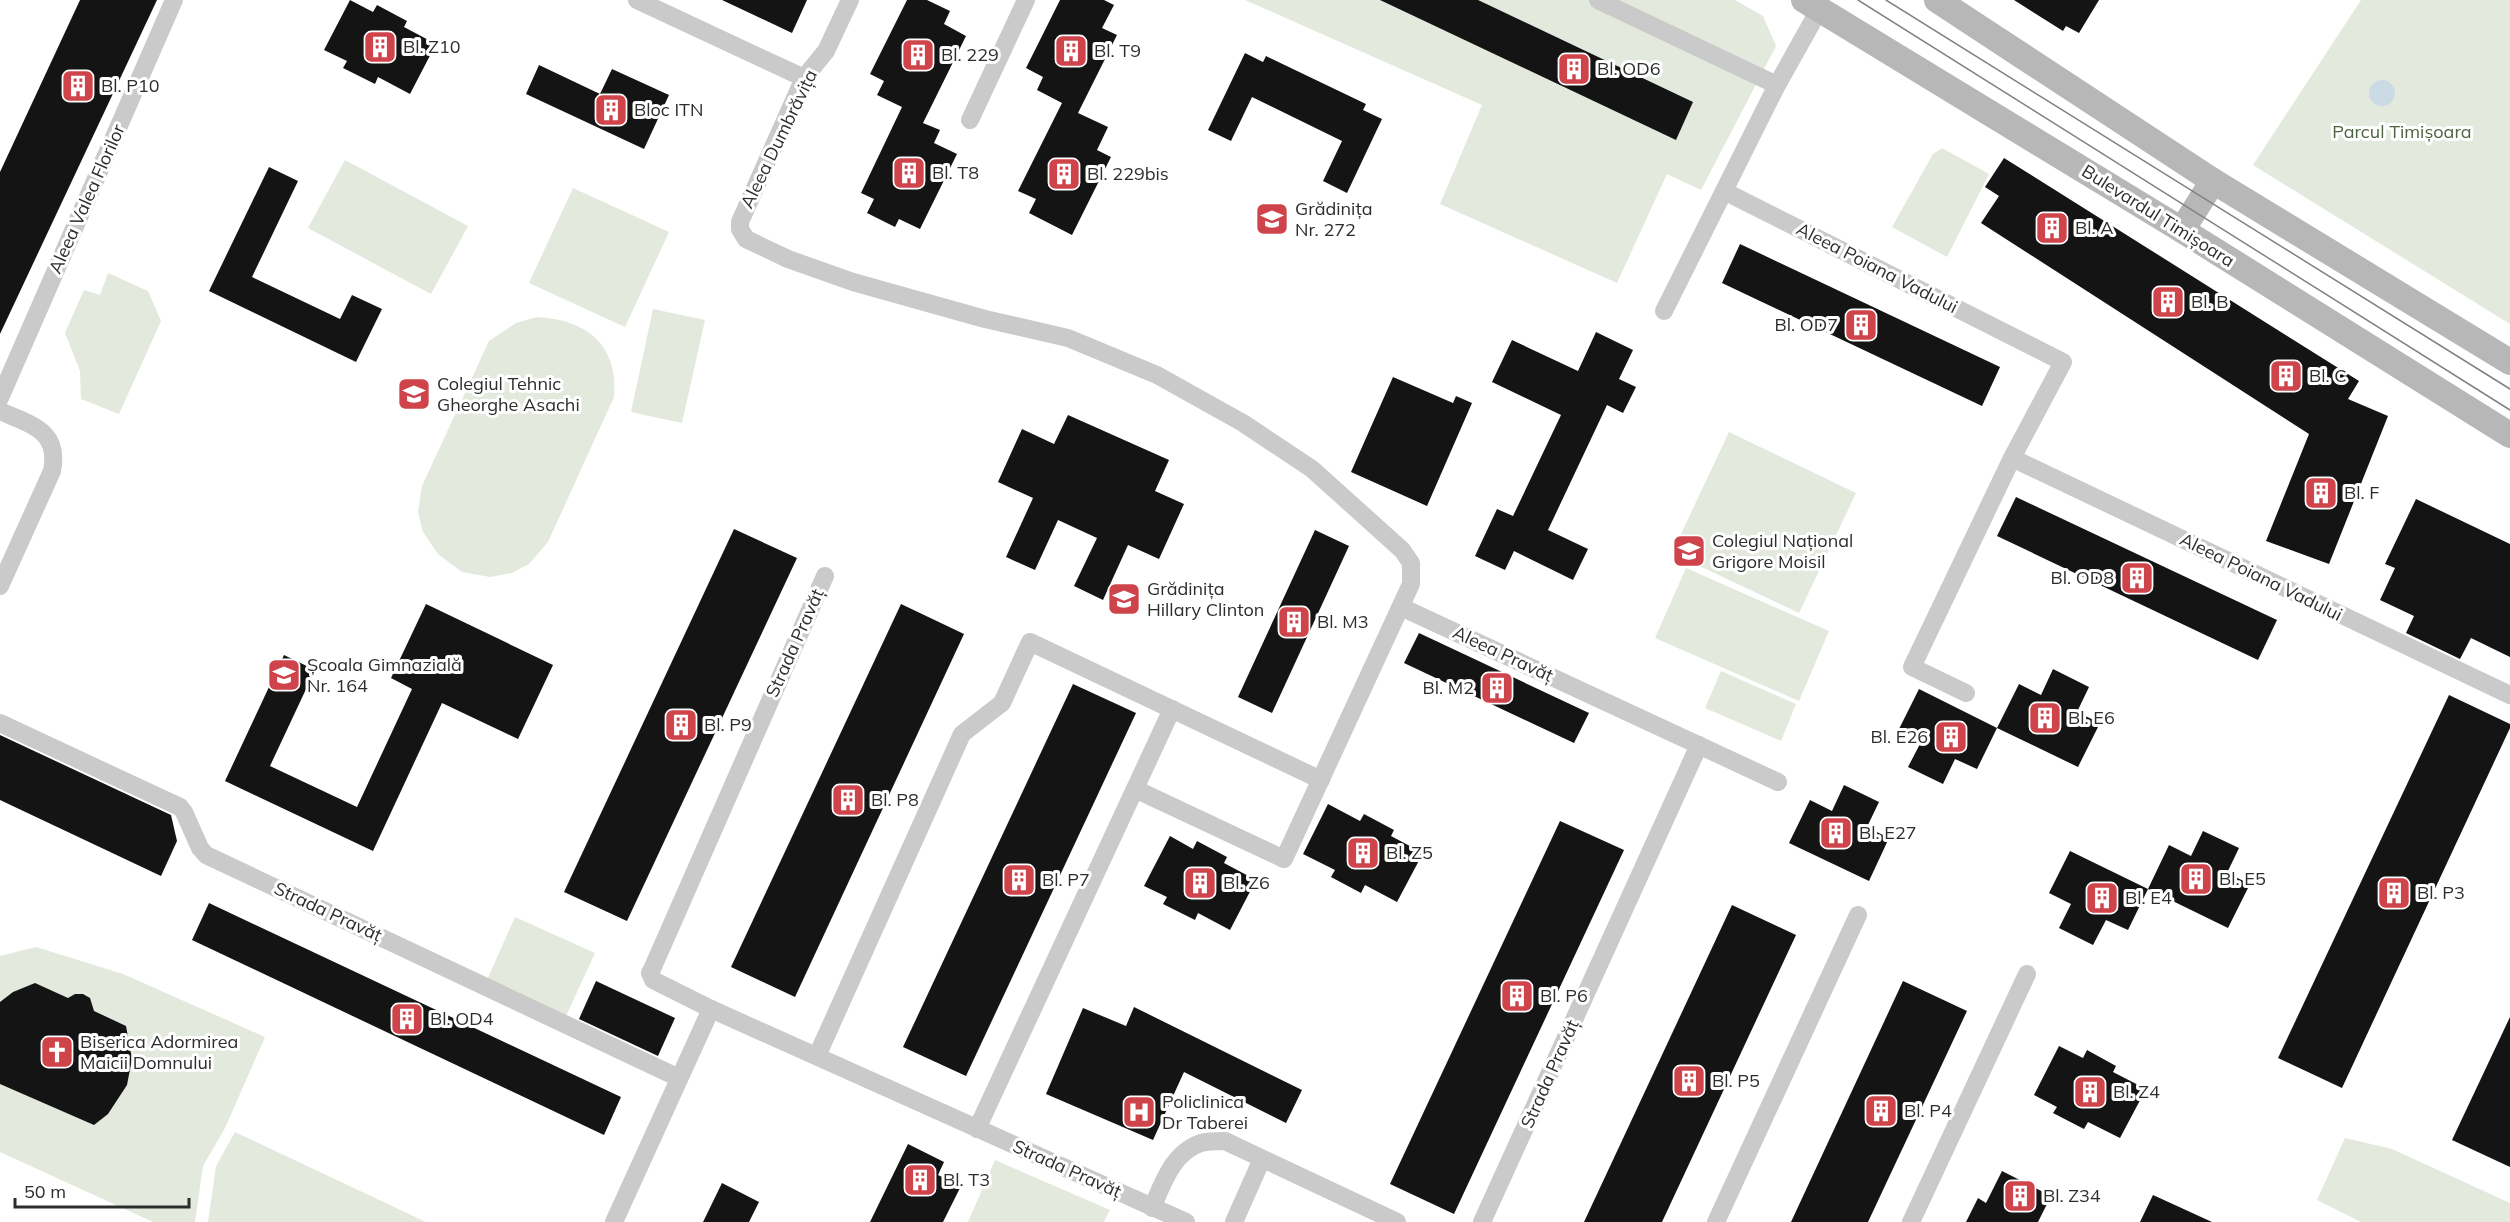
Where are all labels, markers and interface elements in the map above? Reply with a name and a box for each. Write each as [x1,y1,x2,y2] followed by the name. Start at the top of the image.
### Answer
[362,29,398,65] building icon: Bl. Z10
[1053,33,1089,69] building icon: Bl. T9
[403,35,461,58] place label: Bl. Z10
[900,37,936,73] building icon: Bl. 229
[1094,39,1141,62] place label: Bl. T9
[941,43,999,66] place label: Bl. 229
[1556,51,1592,87] building icon: Bl. OD6
[1597,57,1660,80] place label: Bl. OD6
[735,66,822,212] street label: Aleea Dumbrăvița
[60,68,96,104] building icon: Bl. P10
[101,74,160,97] place label: Bl. P10
[593,92,629,128] building icon: Bloc ITN
[634,98,703,121] place label: Bloc ITN
[43,120,130,277] street label: Aleea Valea Florilor
[2332,120,2472,143] park label: Parcul Timișoara
[891,155,927,191] building icon: Bl. T8
[1046,156,1082,192] building icon: Bl. 229bis
[2078,159,2239,272] street label: Bulevardul Timișoara
[932,161,979,184] place label: Bl. T8
[1087,162,1169,185] place label: Bl. 229bis
[1295,197,1373,241] place label: Grădinița Nr. 272
[1254,201,1290,237] school or university icon: Grădinița Nr. 272
[2034,210,2070,246] building icon: Bl. A
[2075,216,2114,239] place label: Bl. A
[1793,217,1962,318] street label: Aleea Poiana Vadului
[2150,284,2186,320] building icon: Bl. B
[2191,290,2229,313] place label: Bl. B
[1843,307,1879,343] building icon: Bl. OD7
[1775,313,1838,336] place label: Bl. OD7
[2268,358,2304,394] building icon: Bl. C
[2309,364,2347,387] place label: Bl. C
[437,372,580,416] place label: Colegiul Tehnic Gheorghe Asachi
[396,376,432,412] school or university icon: Colegiul Tehnic Gheorghe Asachi
[2303,475,2339,511] building icon: Bl. F
[2344,481,2379,504] place label: Bl. F
[2176,527,2346,626] street label: Aleea Poiana Vadului
[1712,529,1853,573] place label: Colegiul Național Grigore Moisil
[1671,533,1707,569] school or university icon: Colegiul Național Grigore Moisil
[2119,560,2155,596] building icon: Bl. OD8
[2051,566,2114,589] place label: Bl. OD8
[1147,577,1264,621] place label: Grădinița Hillary Clinton
[1106,581,1142,617] school or university icon: Grădinița Hillary Clinton
[760,585,829,701] street label: Strada Pravăț
[1276,604,1312,640] building icon: Bl. M3
[1317,610,1369,633] place label: Bl. M3
[1449,620,1557,687] street label: Aleea Pravăț
[307,653,462,697] place label: Școala Gimnazială Nr. 164
[266,657,302,693] school or university icon: Școala Gimnazială Nr. 164
[1479,670,1515,706] building icon: Bl. M2
[1422,676,1474,699] place label: Bl. M2
[2027,700,2063,736] building icon: Bl. E6
[2068,706,2115,729] place label: Bl. E6
[663,707,699,743] building icon: Bl. P9
[704,713,752,736] place label: Bl. P9
[1933,719,1969,755] building icon: Bl. E26
[1870,725,1928,748] place label: Bl. E26
[830,782,866,818] building icon: Bl. P8
[871,788,919,811] place label: Bl. P8
[1818,815,1854,851] building icon: Bl. E27
[1859,821,1917,844] place label: Bl. E27
[1345,835,1381,871] building icon: Bl. Z5
[1386,841,1433,864] place label: Bl. Z5
[2178,861,2214,897] building icon: Bl. E5
[1001,862,1037,898] building icon: Bl. P7
[1182,865,1218,901] building icon: Bl. Z6
[2219,867,2266,890] place label: Bl. E5
[1042,868,1090,891] place label: Bl. P7
[1223,871,1270,894] place label: Bl. Z6
[2376,875,2412,911] building icon: Bl. P3
[271,877,386,947] street label: Strada Pravăț
[2084,880,2120,916] building icon: Bl. E4
[2417,881,2465,904] place label: Bl. P3
[2125,886,2172,909] place label: Bl. E4
[1499,978,1535,1014] building icon: Bl. P6
[1540,984,1588,1007] place label: Bl. P6
[389,1001,425,1037] building icon: Bl. OD4
[430,1007,494,1030] place label: Bl. OD4
[1515,1016,1584,1132] street label: Strada Pravăț
[80,1030,238,1074] place label: Biserica Adormirea Maicii Domnului
[39,1034,75,1070] church icon: Biserica Adormirea Maicii Domnului
[1671,1063,1707,1099] building icon: Bl. P5
[1712,1069,1760,1092] place label: Bl. P5
[2072,1074,2108,1110] building icon: Bl. Z4
[2113,1080,2160,1103] place label: Bl. Z4
[1162,1090,1248,1134] place label: Policlinica Dr Taberei
[1863,1093,1899,1129] building icon: Bl. P4
[1121,1094,1157,1130] hospital icon: Policlinica Dr Taberei
[1904,1099,1952,1122] place label: Bl. P4
[1009,1134,1125,1203] street label: Strada Pravăț
[902,1162,938,1198] building icon: Bl. T3
[943,1168,990,1191] place label: Bl. T3
[15,1171,189,1209] scale bar
[2002,1178,2038,1214] building icon: Bl. Z34
[24,1180,66,1203] text: 50 m
[2043,1184,2101,1207] place label: Bl. Z34

